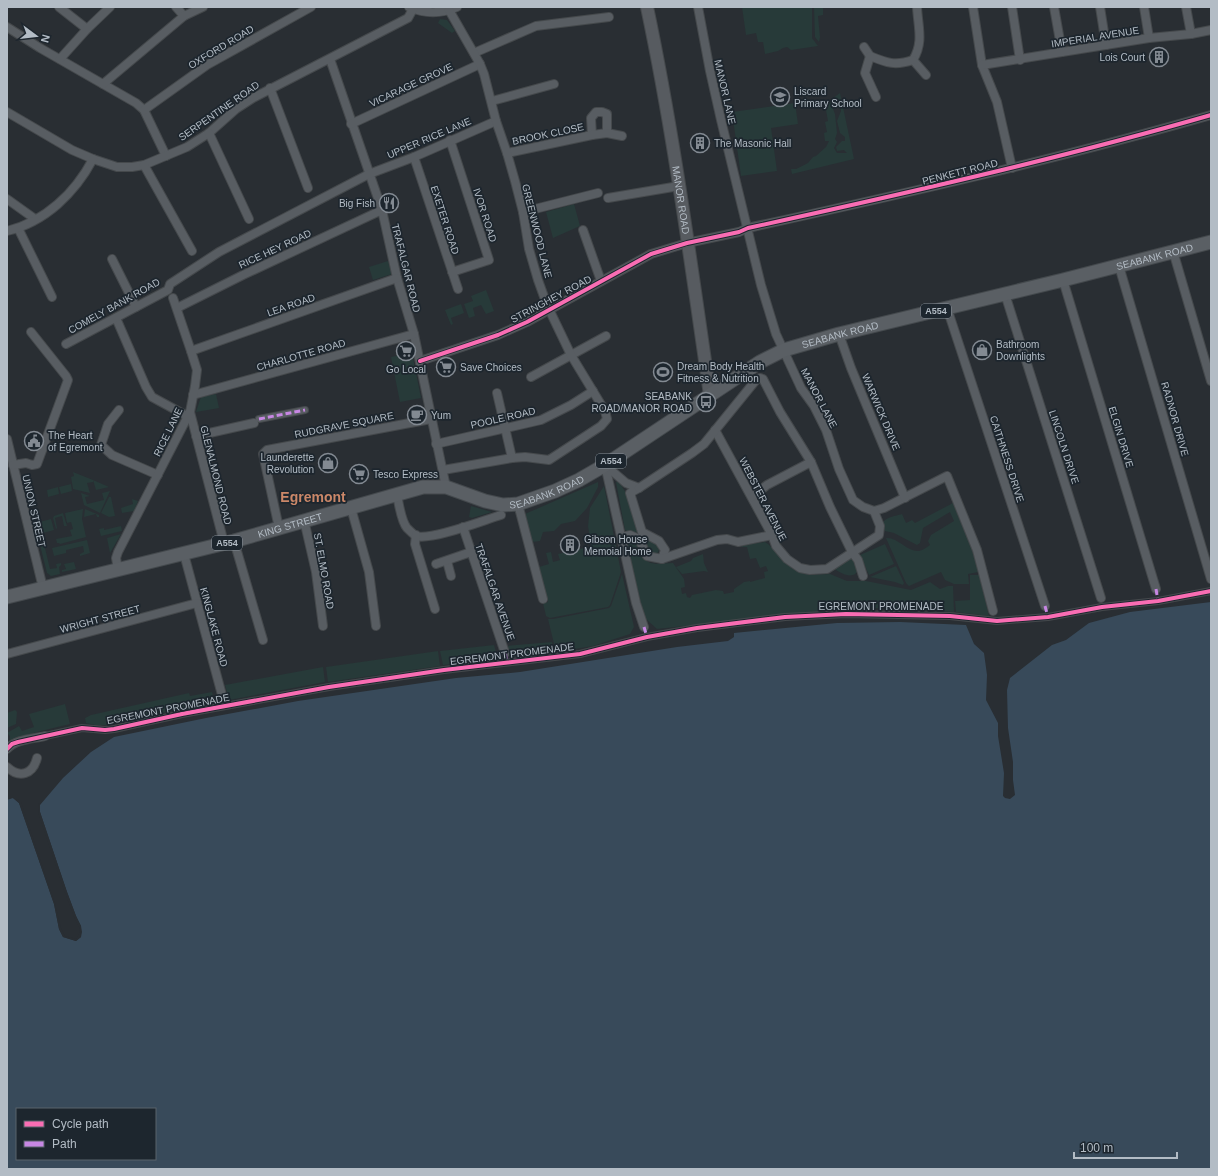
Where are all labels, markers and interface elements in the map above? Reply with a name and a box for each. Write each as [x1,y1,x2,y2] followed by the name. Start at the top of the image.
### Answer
[16,16,56,56] north arrow
[186,23,256,71] street label: OXFORD ROAD
[1050,25,1140,49] street label: IMPERIAL AVENUE
[39,33,52,44] text: N
[1148,46,1170,68] building icon: Lois Court
[1099,52,1145,63] place label: Lois Court
[712,59,738,126] street label: MANOR LANE
[368,61,455,109] street label: VICARAGE GROVE
[177,79,261,143] street label: SERPENTINE ROAD
[769,86,791,108] school or university icon: Liscard Primary School
[794,86,862,109] place label: Liscard Primary School
[385,115,473,161] street label: UPPER RICE LANE
[511,121,585,147] street label: BROOK CLOSE
[689,132,711,154] building icon: The Masonic Hall
[714,138,791,149] place label: The Masonic Hall
[921,157,999,187] street label: PENKETT ROAD
[671,165,692,235] street label: MANOR ROAD
[520,183,554,280] street label: GREENWOOD LANE
[429,184,461,256] street label: EXETER ROAD
[471,187,499,243] street label: IVOR ROAD
[378,192,400,214] restaurant icon: Big Fish
[339,198,375,209] place label: Big Fish
[390,222,422,314] street label: TRAFALGAR ROAD
[237,227,313,271] street label: RICE HEY ROAD
[1115,241,1194,272] street label: SEABANK ROAD
[509,273,593,325] street label: STRINGHEY ROAD
[66,276,162,336] street label: COMELY BANK ROAD
[266,292,316,318] street label: LEA ROAD
[921,304,951,318] road number: A554
[800,319,880,350] street label: SEABANK ROAD
[255,337,347,373] street label: CHARLOTTE ROAD
[971,339,993,361] shop icon: Bathroom Downlights
[996,339,1045,362] place label: Bathroom Downlights
[395,340,417,362] supermarket icon: Go Local
[435,356,457,378] supermarket icon: Save Choices
[652,361,674,383] sports icon: Dream Body Health Fitness & Nutrition
[677,361,764,384] place label: Dream Body Health Fitness & Nutrition
[460,362,522,373] place label: Save Choices
[386,364,426,375] place label: Go Local
[799,366,840,430] street label: MANOR LANE
[860,372,902,452] street label: WARWICK DRIVE
[1159,381,1191,458] street label: RADNOR DRIVE
[591,391,692,414] place label: SEABANK ROAD/MANOR ROAD
[695,391,717,413] bus stop icon: SEABANK ROAD/MANOR ROAD
[406,404,428,426] cafe icon: Yum
[470,405,536,431] street label: POOLE ROAD
[1106,405,1136,469] street label: ELGIN DRIVE
[151,406,185,458] street label: RICE LANE
[1047,409,1081,485] street label: LINCOLN DRIVE
[293,410,395,440] street label: RUDGRAVE SQUARE
[431,410,451,421] place label: Yum
[988,414,1026,504] street label: CAITHNESS DRIVE
[198,424,234,526] street label: GLENALMOND ROAD
[23,430,45,452] public building icon: The Heart of Egremont
[48,430,103,453] place label: The Heart of Egremont
[261,452,314,475] place label: Launderette Revolution
[317,452,339,474] shop icon: Launderette Revolution
[596,454,626,468] road number: A554
[737,455,789,543] street label: WEBSTER AVENUE
[348,463,370,485] supermarket icon: Tesco Express
[373,469,438,480] place label: Tesco Express
[20,473,48,549] street label: UNION STREET
[509,473,586,510] street label: SEABANK ROAD
[280,489,346,505] district label: Egremont
[256,511,324,539] street label: KING STREET
[312,532,336,610] street label: ST. ELMO ROAD
[559,534,581,556] building icon: Gibson House Memoial Home
[584,534,652,557] place label: Gibson House Memoial Home
[212,536,242,550] road number: A554
[473,542,517,642] street label: TRAFALGAR AVENUE
[198,586,230,668] street label: KINGLAKE ROAD
[819,601,944,612] street label: EGREMONT PROMENADE
[59,603,141,635] street label: WRIGHT STREET
[449,641,575,667] street label: EGREMONT PROMENADE
[106,692,231,726] street label: EGREMONT PROMENADE
[16,1108,156,1160] legend
[52,1117,109,1131] text: Cycle path
[1074,1134,1177,1160] scale bar
[52,1137,77,1151] text: Path
[1080,1141,1113,1155] text: 100 m

